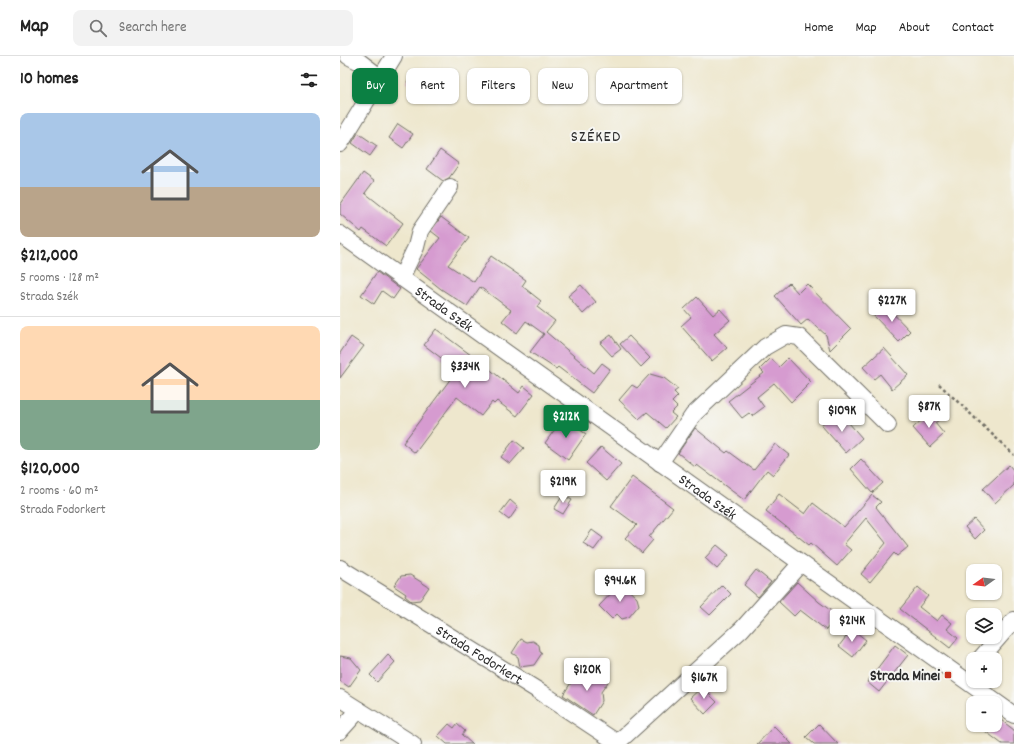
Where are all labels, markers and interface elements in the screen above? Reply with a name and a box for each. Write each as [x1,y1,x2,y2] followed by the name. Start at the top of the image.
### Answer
[73,10,353,46] search box
[20,14,49,41] text: Map
[87,17,109,39] icon: search
[119,17,187,39] text: Search here
[804,18,833,38] text: Home
[855,18,877,38] text: Map
[899,18,930,38] text: About
[952,18,994,38] text: Contact
[20,68,79,92] text: 10 homes
[352,68,398,104] chip: Buy
[406,68,459,104] chip: Rent
[467,68,530,104] chip: Filters
[538,68,588,104] chip: New
[596,68,682,104] chip: Apartment
[298,69,320,91] icon: filters
[571,126,621,149] district label: SZÉKED
[134,139,206,211] icon: home
[20,245,78,269] text: $212,000
[20,269,99,288] text: 5 rooms · 128 m²
[409,281,477,338] street label: Strada Szék
[20,288,78,307] text: Strada Szék
[864,289,920,323] pin: $227K
[878,292,906,311] text: $227K
[134,352,206,424] icon: home
[437,355,493,389] pin: $334K
[450,358,480,377] text: $334K
[905,395,953,429] pin: $87K
[918,398,940,417] text: $87K
[814,399,870,433] pin: $109K
[828,402,856,421] text: $109K
[538,405,594,439] pin: $212K
[553,408,579,427] text: $212K
[20,458,80,482] text: $120,000
[535,470,591,504] pin: $219K
[673,470,741,527] street label: Strada Szék
[549,473,577,492] text: $219K
[20,482,98,501] text: 2 rooms · 60 m²
[20,501,106,520] text: Strada Fodorkert
[966,564,1002,600] north arrow
[966,564,1002,732] map controls
[587,569,653,603] pin: $94.6K
[604,572,636,591] text: $94.6K
[966,608,1002,644] button: layers
[824,609,880,643] pin: $214K
[839,612,865,631] text: $214K
[431,621,527,692] street label: Strada Fodorkert
[966,652,1002,688] button: +
[559,658,615,692] pin: $120K
[573,661,601,680] text: $120K
[676,666,732,700] pin: $167K
[870,666,940,688] place label: Strada Minei
[691,669,717,688] text: $167K
[943,670,953,680] marker: Strada Minei
[966,696,1002,732] button: −

